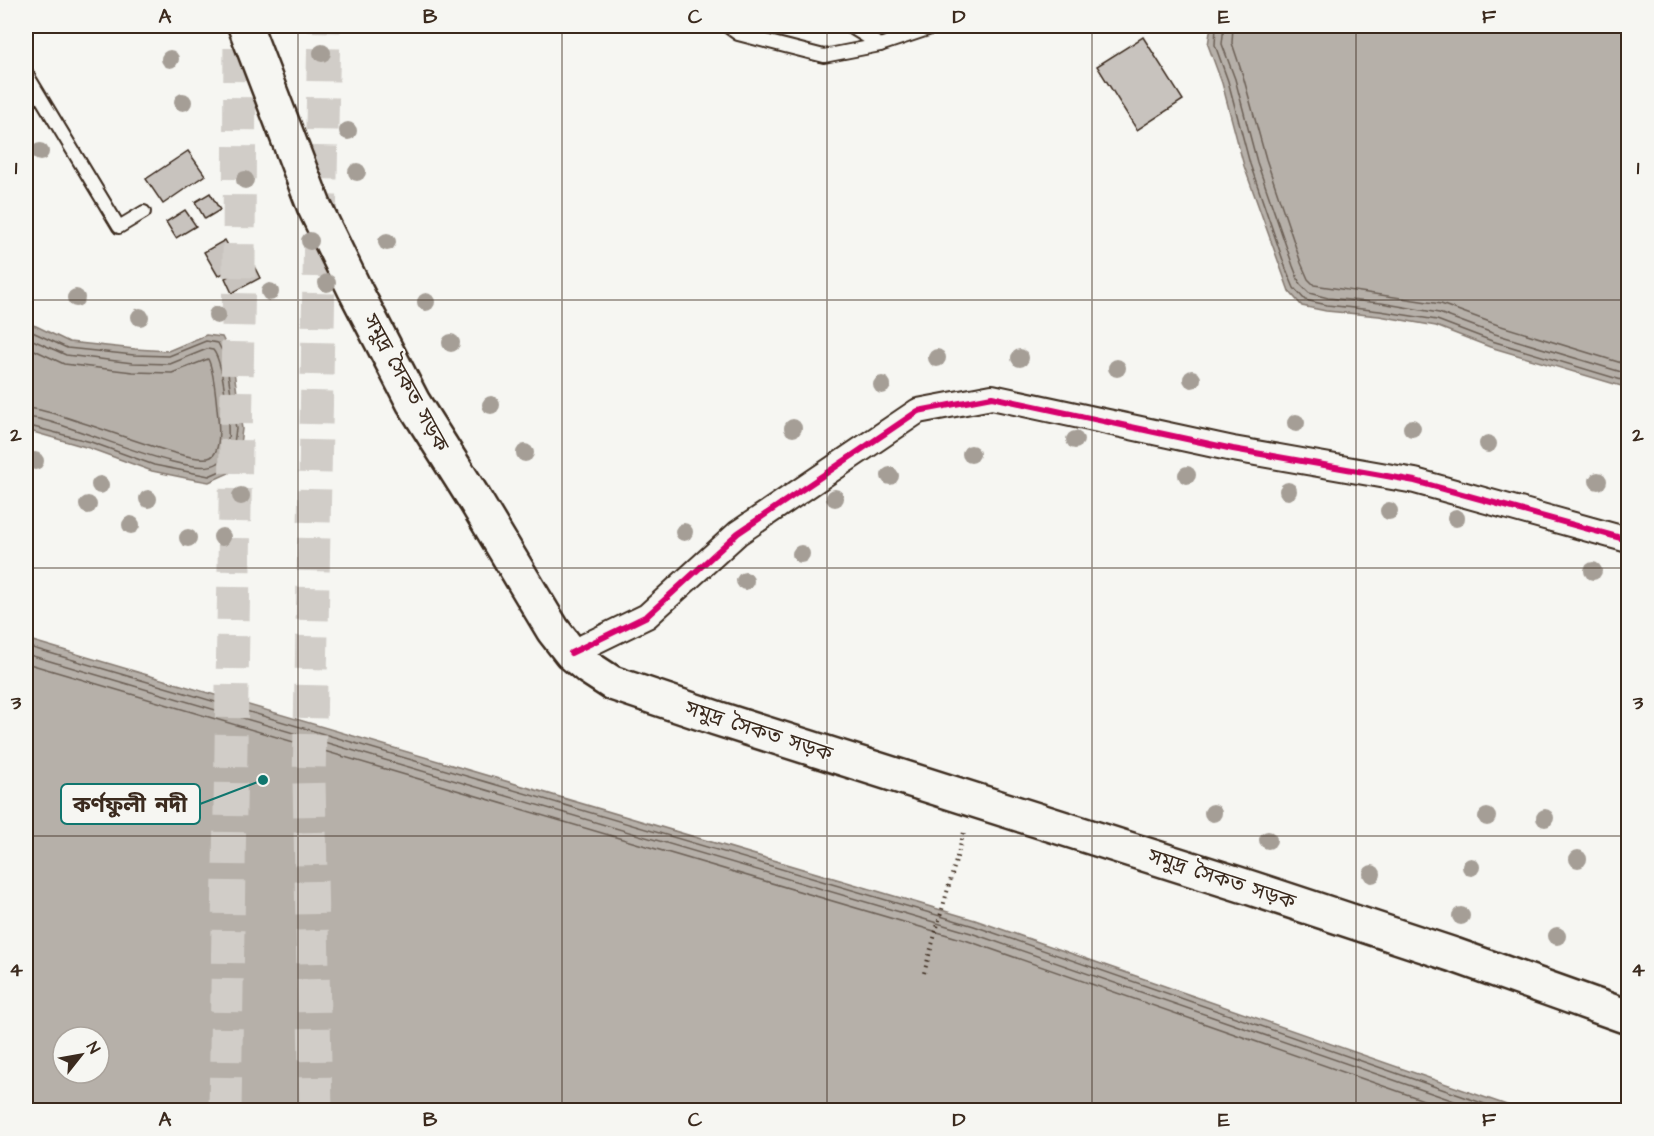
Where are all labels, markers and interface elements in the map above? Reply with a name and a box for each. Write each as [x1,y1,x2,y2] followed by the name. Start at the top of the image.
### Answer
[159,3,172,31] text: A
[423,3,438,31] text: B
[688,3,703,31] text: C
[953,3,966,31] text: D
[1218,3,1230,31] text: E
[1482,3,1497,31] text: F
[15,154,18,182] text: 1
[1637,154,1640,182] text: 1
[356,308,456,458] street label: সমুদ্র সৈকত সড়ক
[9,421,22,449] text: 2
[1631,421,1644,449] text: 2
[10,689,22,717] text: 3
[1632,689,1644,717] text: 3
[681,693,837,769] street label: সমুদ্র সৈকত সড়ক
[61,784,200,824] callout: কর্ণফুলী নদী
[72,790,188,821] text: কর্ণফুলী নদী
[1144,841,1300,917] street label: সমুদ্র সৈকত সড়ক
[9,956,23,984] text: 4
[1631,956,1645,984] text: 4
[51,1025,111,1085] north arrow
[81,1038,105,1058] text: N
[159,1106,172,1134] text: A
[423,1106,438,1134] text: B
[688,1106,703,1134] text: C
[953,1106,966,1134] text: D
[1218,1106,1230,1134] text: E
[1482,1106,1497,1134] text: F

